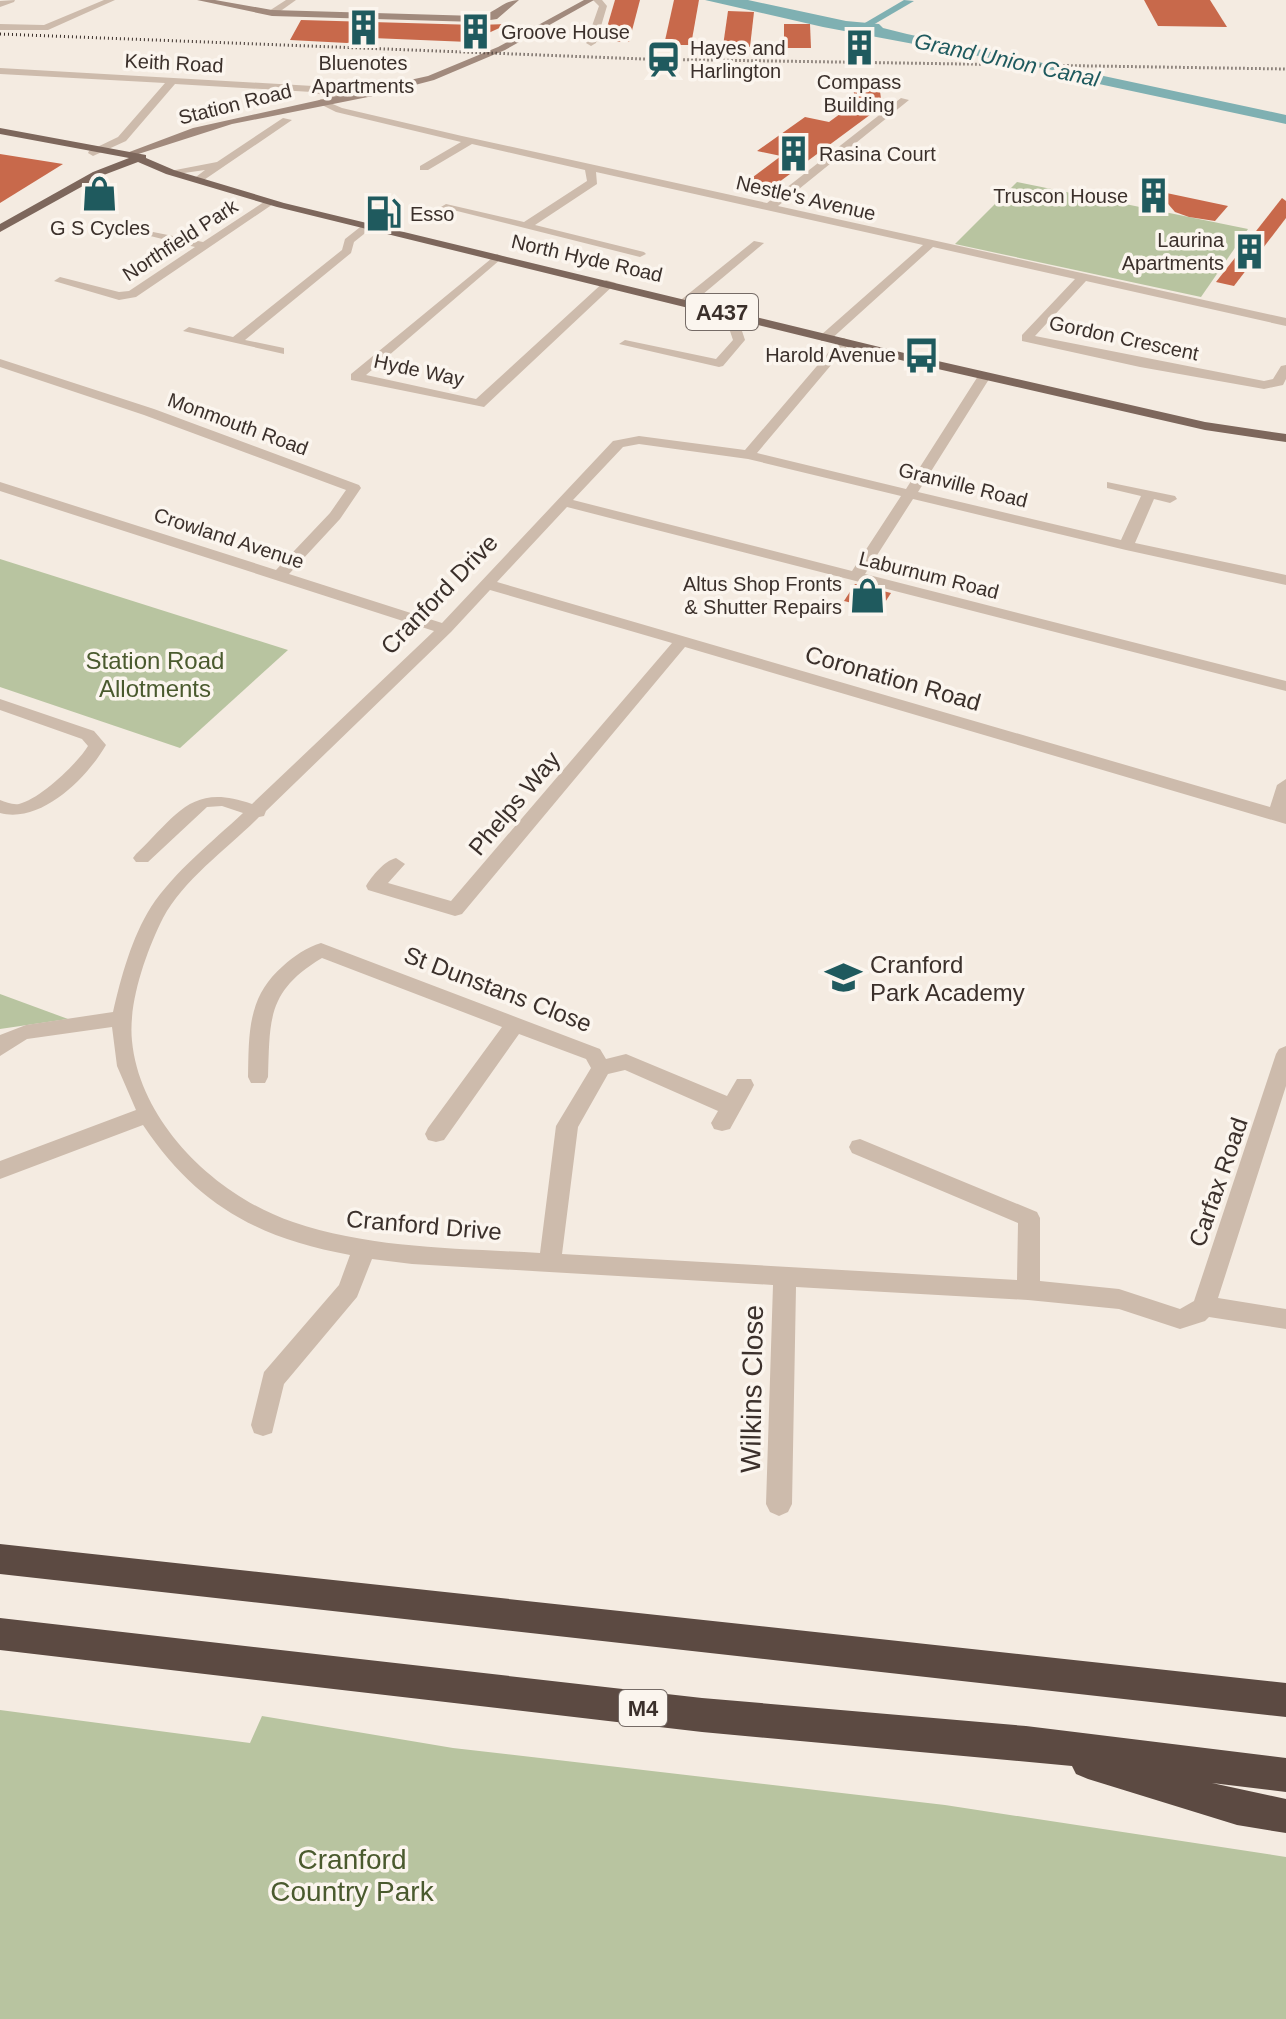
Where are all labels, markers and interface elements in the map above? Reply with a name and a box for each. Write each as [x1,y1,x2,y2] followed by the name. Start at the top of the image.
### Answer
[344,9,382,47] building icon: Bluenotes Apartments
[456,13,494,51] building icon: Groove House
[501,21,630,43] place label: Groove House
[840,28,878,66] building icon: Compass Building
[912,28,1103,92] water label: Grand Union Canal
[690,37,786,82] place label: Hayes and Harlington
[645,41,683,79] station icon: Hayes and Harlington
[124,49,224,77] street label: Keith Road
[312,52,414,97] place label: Bluenotes Apartments
[817,71,901,116] place label: Compass Building
[176,79,294,129] street label: Station Road
[774,135,812,173] building icon: Rasina Court
[819,143,936,165] place label: Rasina Court
[734,171,878,225] street label: Nestle's Avenue
[81,174,119,212] shop icon: G S Cycles
[1135,177,1173,215] building icon: Truscon House
[993,185,1128,207] place label: Truscon House
[119,194,242,285] street label: Northfield Park
[365,195,403,233] fuel station icon: Esso
[410,203,454,225] place label: Esso
[50,217,150,239] place label: G S Cycles
[1122,229,1225,274] place label: Laurina Apartments
[509,230,665,286] street label: North Hyde Road
[1231,232,1269,270] building icon: Laurina Apartments
[686,294,758,330] road number: A437
[1047,311,1201,365] street label: Gordon Crescent
[903,336,941,374] bus stop icon: Harold Avenue
[765,344,896,366] place label: Harold Avenue
[372,350,466,390] street label: Hyde Way
[165,388,311,460] street label: Monmouth Road
[896,458,1030,512] street label: Granville Road
[151,503,307,573] street label: Crowland Avenue
[375,528,503,660] street label: Cranford Drive
[857,547,1001,603] street label: Laburnum Road
[683,573,842,618] place label: Altus Shop Fronts & Shutter Repairs
[849,577,887,615] shop icon: Altus Shop Fronts & Shutter Repairs
[802,640,984,716] street label: Coronation Road
[86,647,224,702] park label: Station Road Allotments
[463,746,565,860] street label: Phelps Way
[400,941,596,1037] street label: St Dunstans Close
[870,951,1025,1006] place label: Cranford Park Academy
[825,959,863,997] school or university icon: Cranford Park Academy
[1183,1114,1253,1250] street label: Carfax Road
[345,1205,503,1245] street label: Cranford Drive
[735,1305,769,1473] street label: Wilkins Close
[619,1690,667,1726] road number: M4
[270,1844,435,1907] park label: Cranford Country Park

